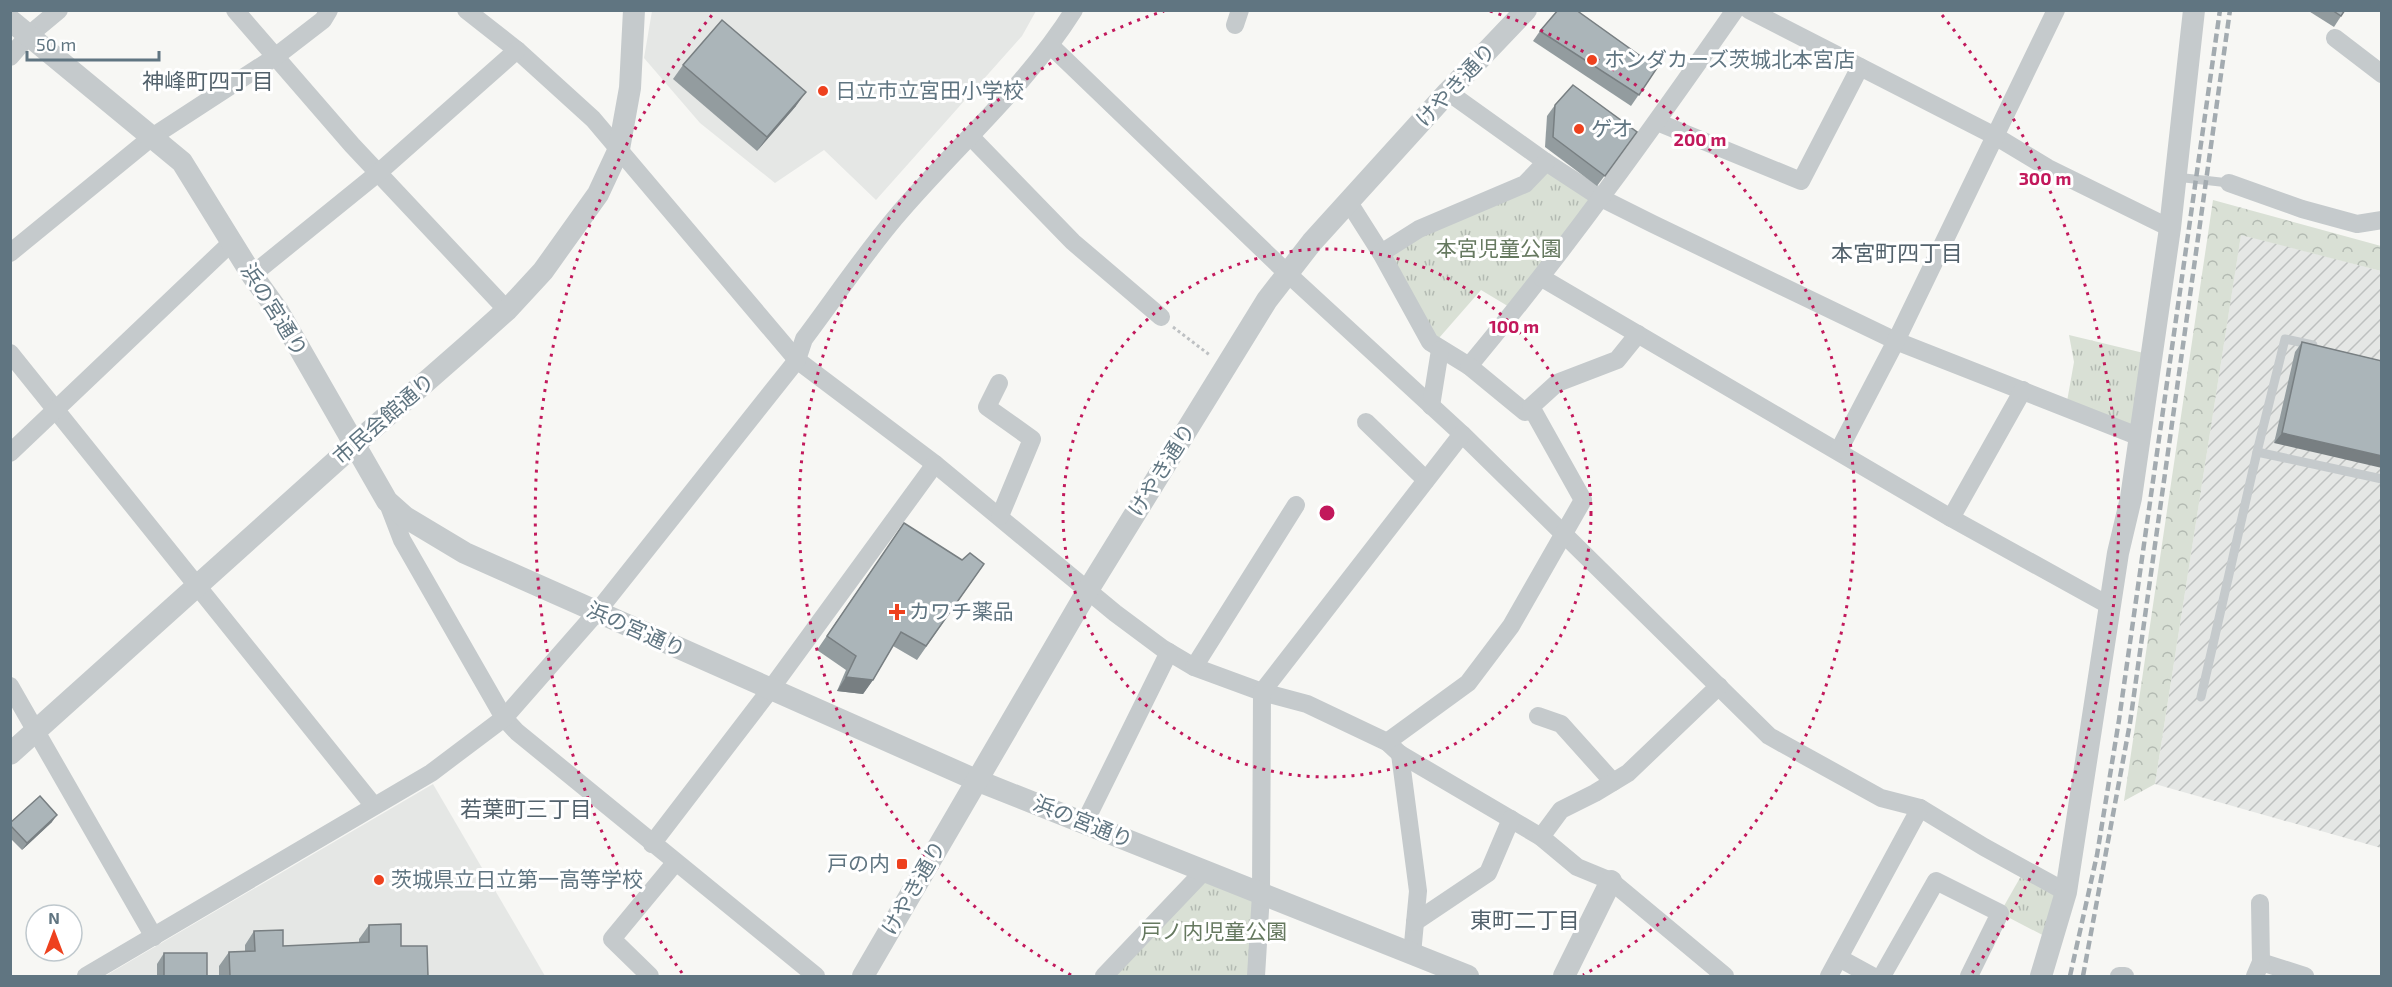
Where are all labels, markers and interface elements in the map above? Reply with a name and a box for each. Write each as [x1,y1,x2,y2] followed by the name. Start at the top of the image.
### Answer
[27,24,159,62] scale bar
[36,33,76,55] text: 50 m
[1410,37,1500,131] street label: けやき通り
[1604,46,1855,71] place label: ホンダカーズ茨城北本宮店
[1585,53,1599,67] marker: ホンダカーズ茨城北本宮店
[142,67,274,93] district label: 神峰町四丁目
[835,77,1024,102] place label: 日立市立宮田小学校
[816,84,830,98] marker: 日立市立宮田小学校
[1591,115,1633,140] place label: ゲオ
[1572,122,1586,136] marker: ゲオ
[1674,128,1726,150] text: 200 m
[2019,167,2071,189] text: 300 m
[1436,235,1562,260] park label: 本宮児童公園
[1831,239,1963,265] district label: 本宮町四丁目
[237,258,314,360] street label: 浜の宮通り
[1489,315,1539,337] text: 100 m
[327,367,439,469] street label: 市民会館通り
[1122,418,1199,520] street label: けやき通り
[1317,503,1337,523] centre of rings
[584,596,690,661] street label: 浜の宮通り
[909,598,1014,623] place label: カワチ薬品
[890,605,904,619] marker: カワチ薬品
[1030,789,1137,852] street label: 浜の宮通り
[460,795,592,821] district label: 若葉町三丁目
[876,836,950,939] street label: けやき通り
[827,850,890,875] place label: 戸の内
[895,857,909,871] marker: 戸の内
[391,866,643,891] place label: 茨城県立日立第一高等学校
[372,873,386,887] marker: 茨城県立日立第一高等学校
[24,903,84,963] north arrow
[1470,906,1580,932] district label: 東町二丁目
[48,908,60,927] text: N
[1141,918,1288,943] park label: 戸ノ内児童公園

